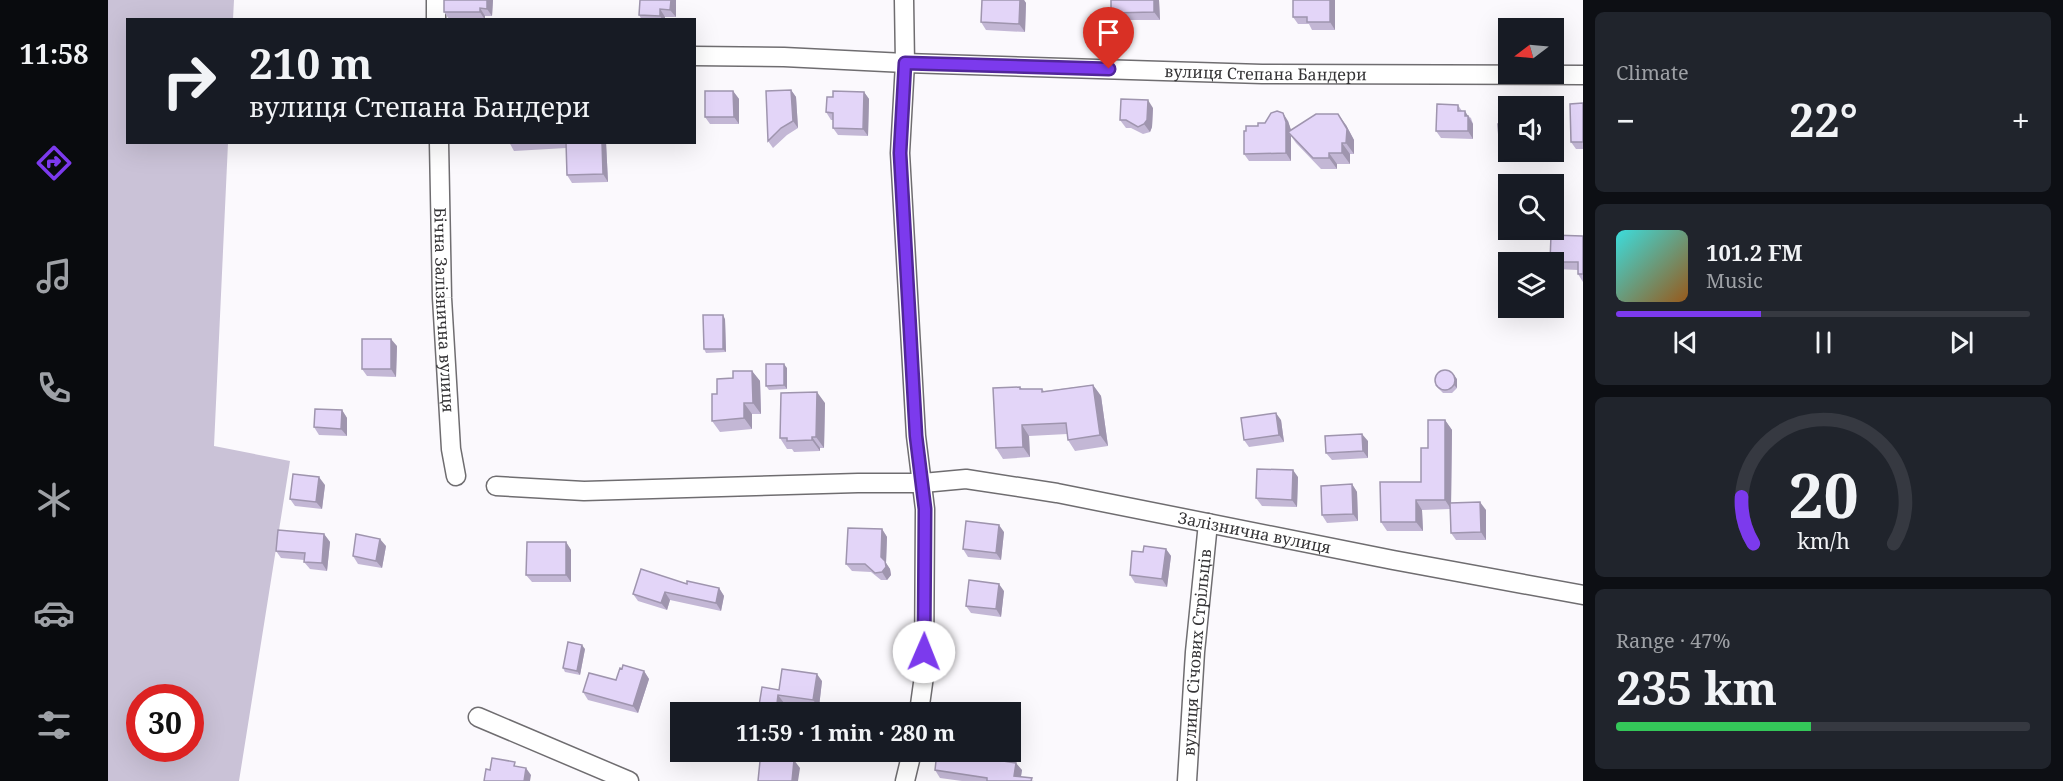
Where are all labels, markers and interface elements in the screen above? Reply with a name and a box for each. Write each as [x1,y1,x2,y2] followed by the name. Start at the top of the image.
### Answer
[1083,7,1134,69] pin
[1092,16,1125,49] icon: arrive
[1498,18,1564,84] north arrow
[1498,18,1564,318] map controls
[249,34,373,91] text: 210 m
[19,35,89,72] text: 11:58
[150,42,228,120] icon: right
[1616,59,1689,86] text: Climate
[1164,60,1367,85] street label: вулиця Степана Бандери
[249,88,590,125] text: вулиця Степана Бандери
[1789,89,1858,150] text: 22°
[1498,96,1564,162] button: sound
[1616,98,1635,143] text: −
[2012,98,2030,143] text: +
[33,142,75,184] icon: directions
[1498,174,1564,240] button: search
[429,207,460,413] street label: Бічна Залізнична вулиця
[1706,237,1803,267] text: 101.2 FM
[1498,252,1564,318] button: layers
[33,255,75,297] icon: music
[1706,267,1763,294] text: Music
[1669,326,1702,359] icon: previous
[1807,326,1840,359] icon: pause
[1945,326,1978,359] icon: next
[33,367,75,409] icon: phone
[1788,451,1858,536] text: 20
[33,479,75,521] icon: climate
[1176,506,1333,558] street label: Залізнична вулиця
[1797,526,1850,555] text: km/h
[1178,548,1216,757] street label: вулиця Січових Стрільців
[33,592,75,634] icon: car
[892,620,956,684] position arrow
[1616,627,1730,654] text: Range · 47%
[1616,657,1777,718] text: 235 km
[126,684,204,762] speed limit sign: 30
[33,704,75,746] icon: filters
[736,717,955,747] text: 11:59 · 1 min · 280 m

